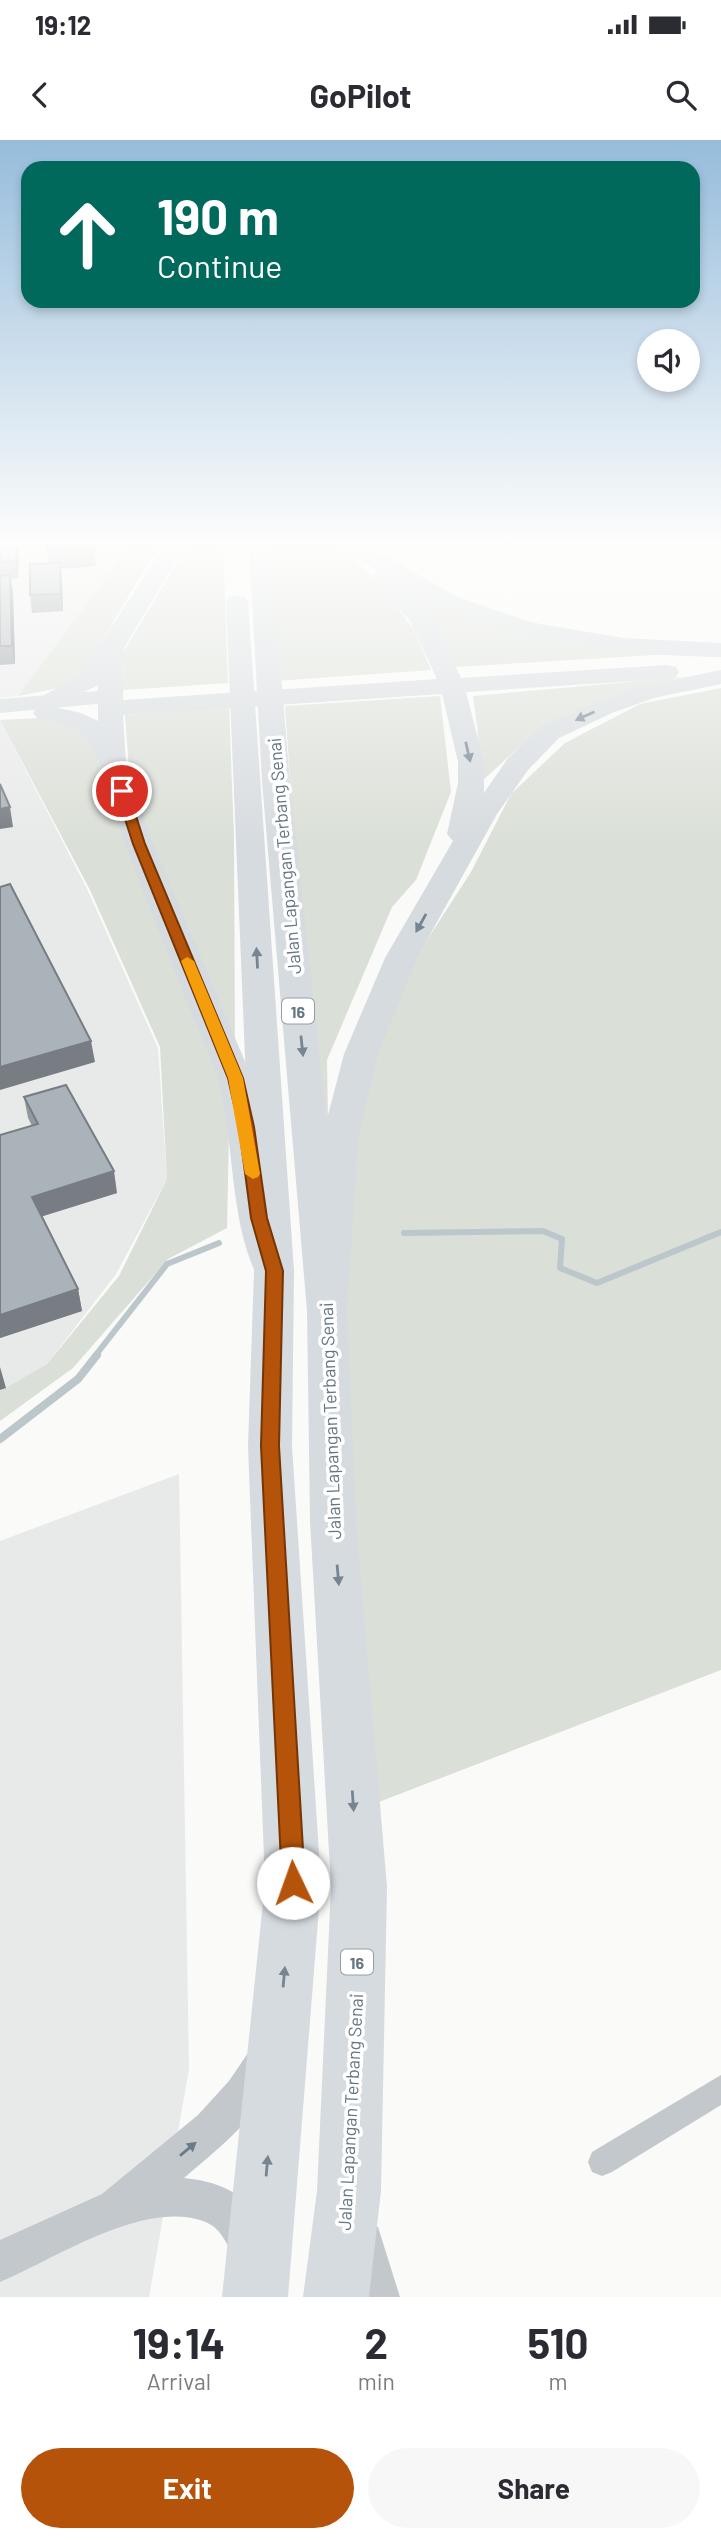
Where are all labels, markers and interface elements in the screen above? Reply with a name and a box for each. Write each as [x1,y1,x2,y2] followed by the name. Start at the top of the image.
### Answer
[35,9,91,40] text: 19:12
[21,76,59,114] icon: back
[310,76,411,114] text: GoPilot
[662,76,700,114] icon: search
[157,186,279,245] text: 190 m
[42,189,133,280] icon: ahead
[157,246,282,284] text: Continue
[637,329,700,392] map controls
[637,329,700,392] button: sound
[575,711,596,722] one-way arrow
[263,737,305,975] street label: Jalan Lapangan Terbang Senai
[463,741,474,763] one-way arrow
[92,761,152,821] pin
[103,772,141,810] icon: arrive
[415,913,427,933] one-way arrow
[251,947,262,969] one-way arrow
[282,998,314,1024] road number: 16
[296,1035,307,1057] one-way arrow
[315,1302,345,1540] street label: Jalan Lapangan Terbang Senai
[333,1564,344,1586] one-way arrow
[348,1790,359,1812] one-way arrow
[256,1846,330,1920] position arrow
[341,1950,373,1974] road number: 16
[279,1965,290,1987] one-way arrow
[333,1993,367,2231] street label: Jalan Lapangan Terbang Senai
[179,2142,197,2157] one-way arrow
[262,2155,273,2177] one-way arrow
[132,2317,225,2367] text: 19:14
[365,2317,388,2367] text: 2
[528,2317,588,2367] text: 510
[147,2367,211,2395] text: Arrival
[358,2367,395,2395] text: min
[548,2367,568,2395] text: m
[21,2448,354,2528] button: Exit
[368,2448,700,2528] button: Share

